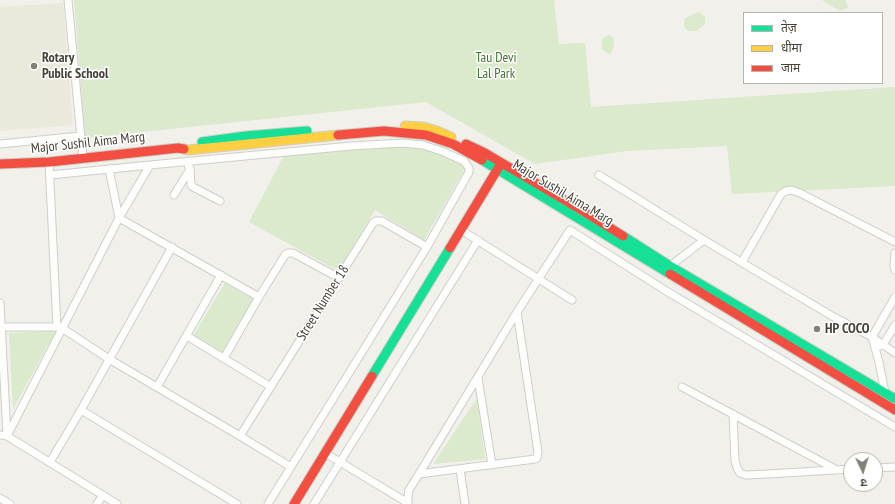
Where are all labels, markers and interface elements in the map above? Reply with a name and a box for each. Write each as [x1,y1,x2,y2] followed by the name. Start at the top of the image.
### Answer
[743,12,883,84] legend
[781,20,797,35] text: तेज़
[781,40,802,55] text: धीमा
[42,50,108,82] place label: Rotary Public School
[475,50,517,82] park label: Tau Devi Lal Park
[781,60,800,75] text: जाम
[29,61,39,71] marker: Rotary Public School
[30,129,146,157] street label: Major Sushil Aima Marg
[510,156,616,230] street label: Major Sushil Aima Marg
[293,262,353,344] street label: Street Number 18
[825,321,870,337] place label: HP COCO
[812,324,822,334] marker: HP COCO
[843,452,883,492] north arrow
[860,476,867,490] text: उ

